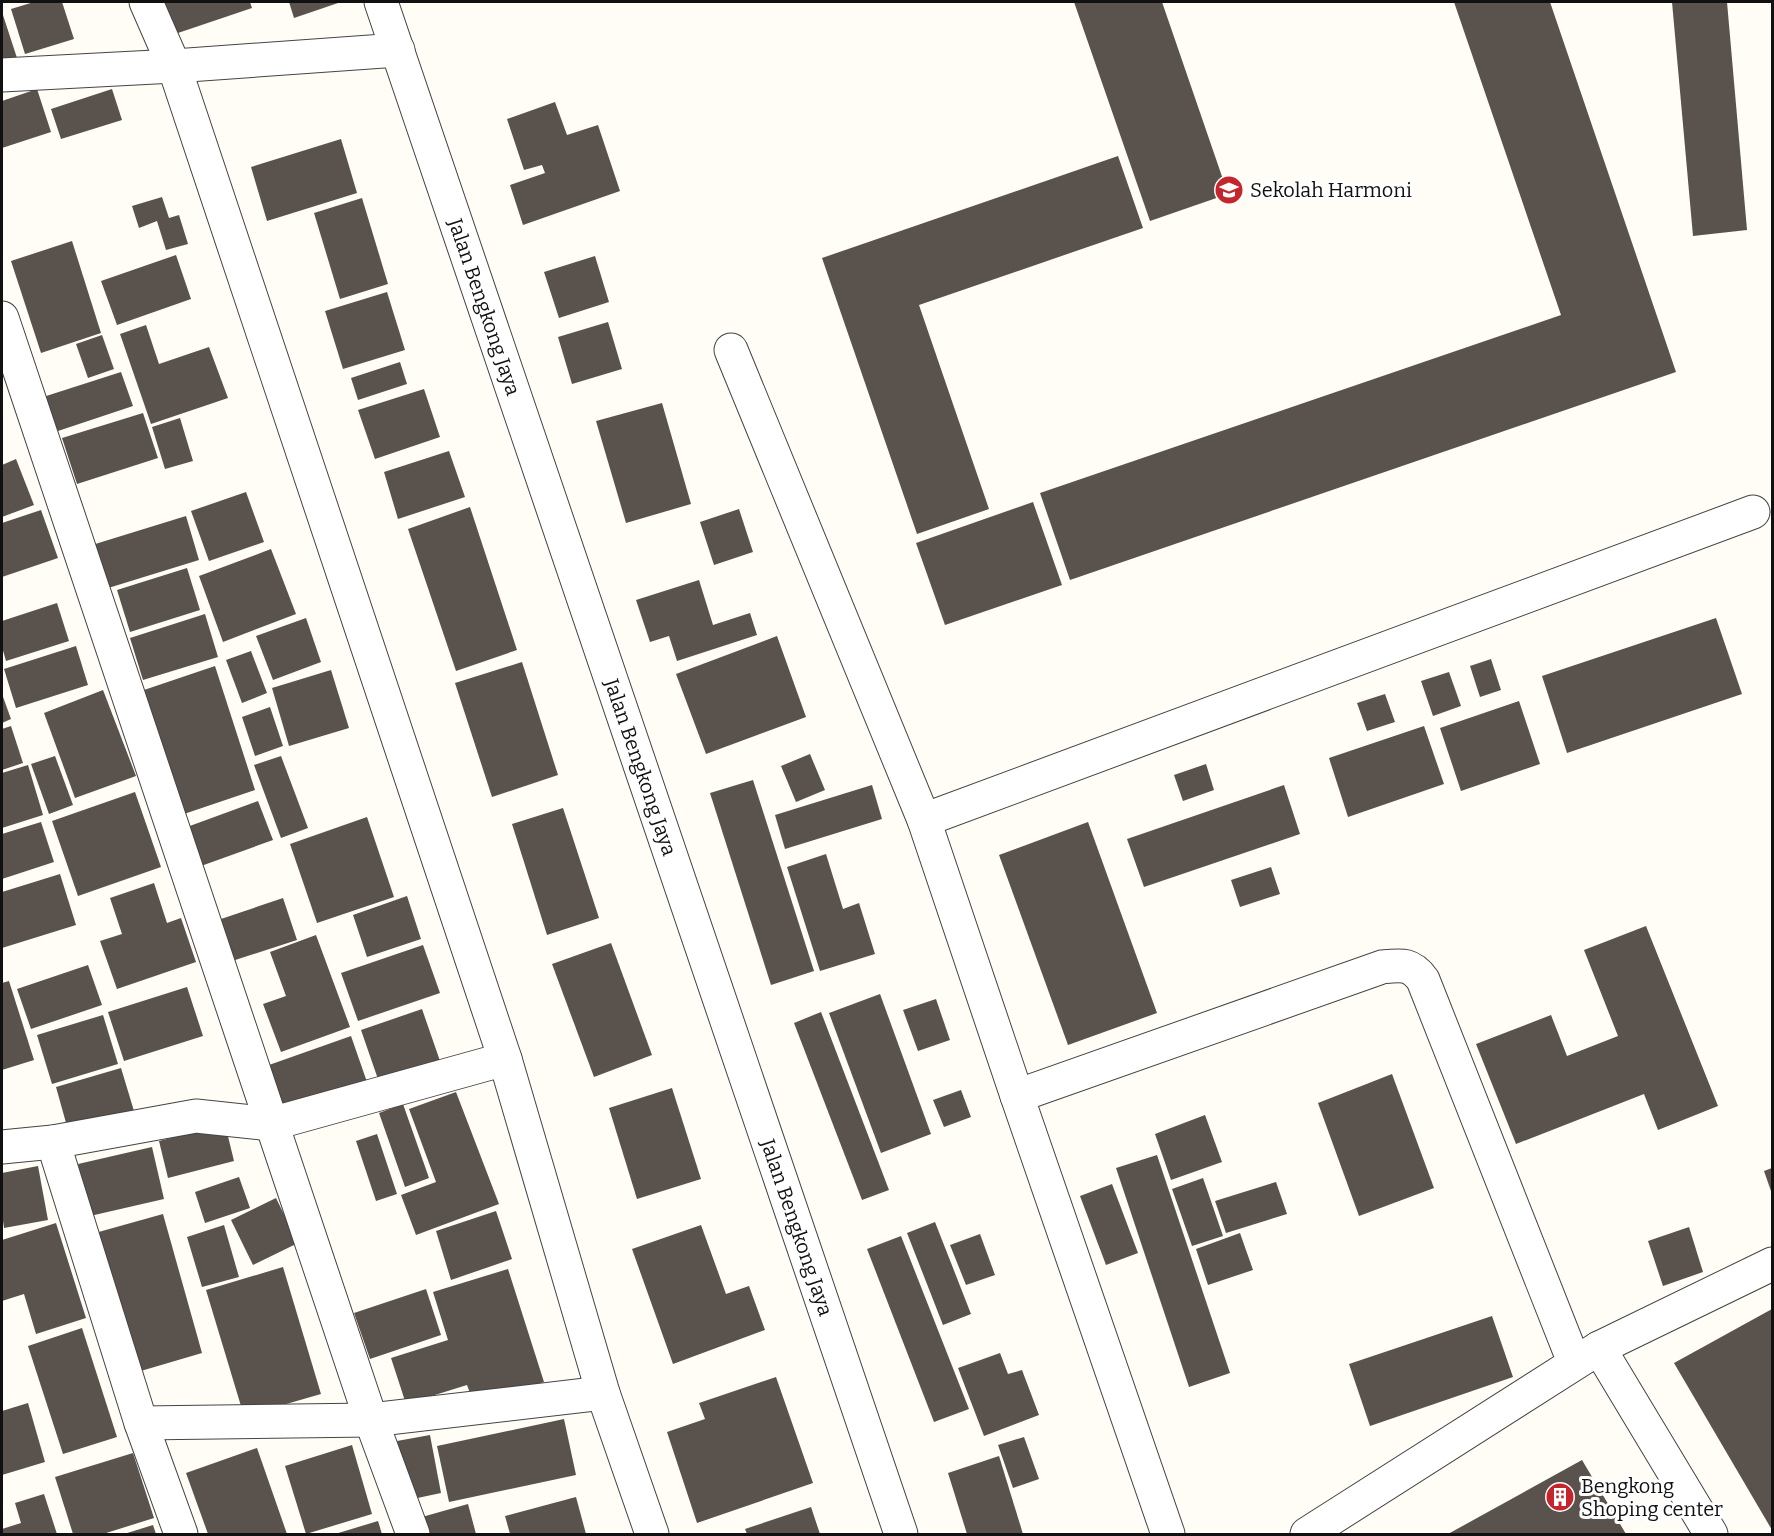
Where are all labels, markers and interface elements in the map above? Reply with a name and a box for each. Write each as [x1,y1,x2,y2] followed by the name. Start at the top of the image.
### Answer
[1213,174,1245,206] school or university icon: Sekolah Harmoni
[1250,178,1412,202] place label: Sekolah Harmoni
[443,214,526,398] street label: Jalan Bengkong Jaya
[599,675,682,859] street label: Jalan Bengkong Jaya
[755,1135,838,1319] street label: Jalan Bengkong Jaya
[1581,1474,1723,1521] place label: Bengkong Shoping center
[1544,1481,1576,1513] building icon: Bengkong Shoping center

